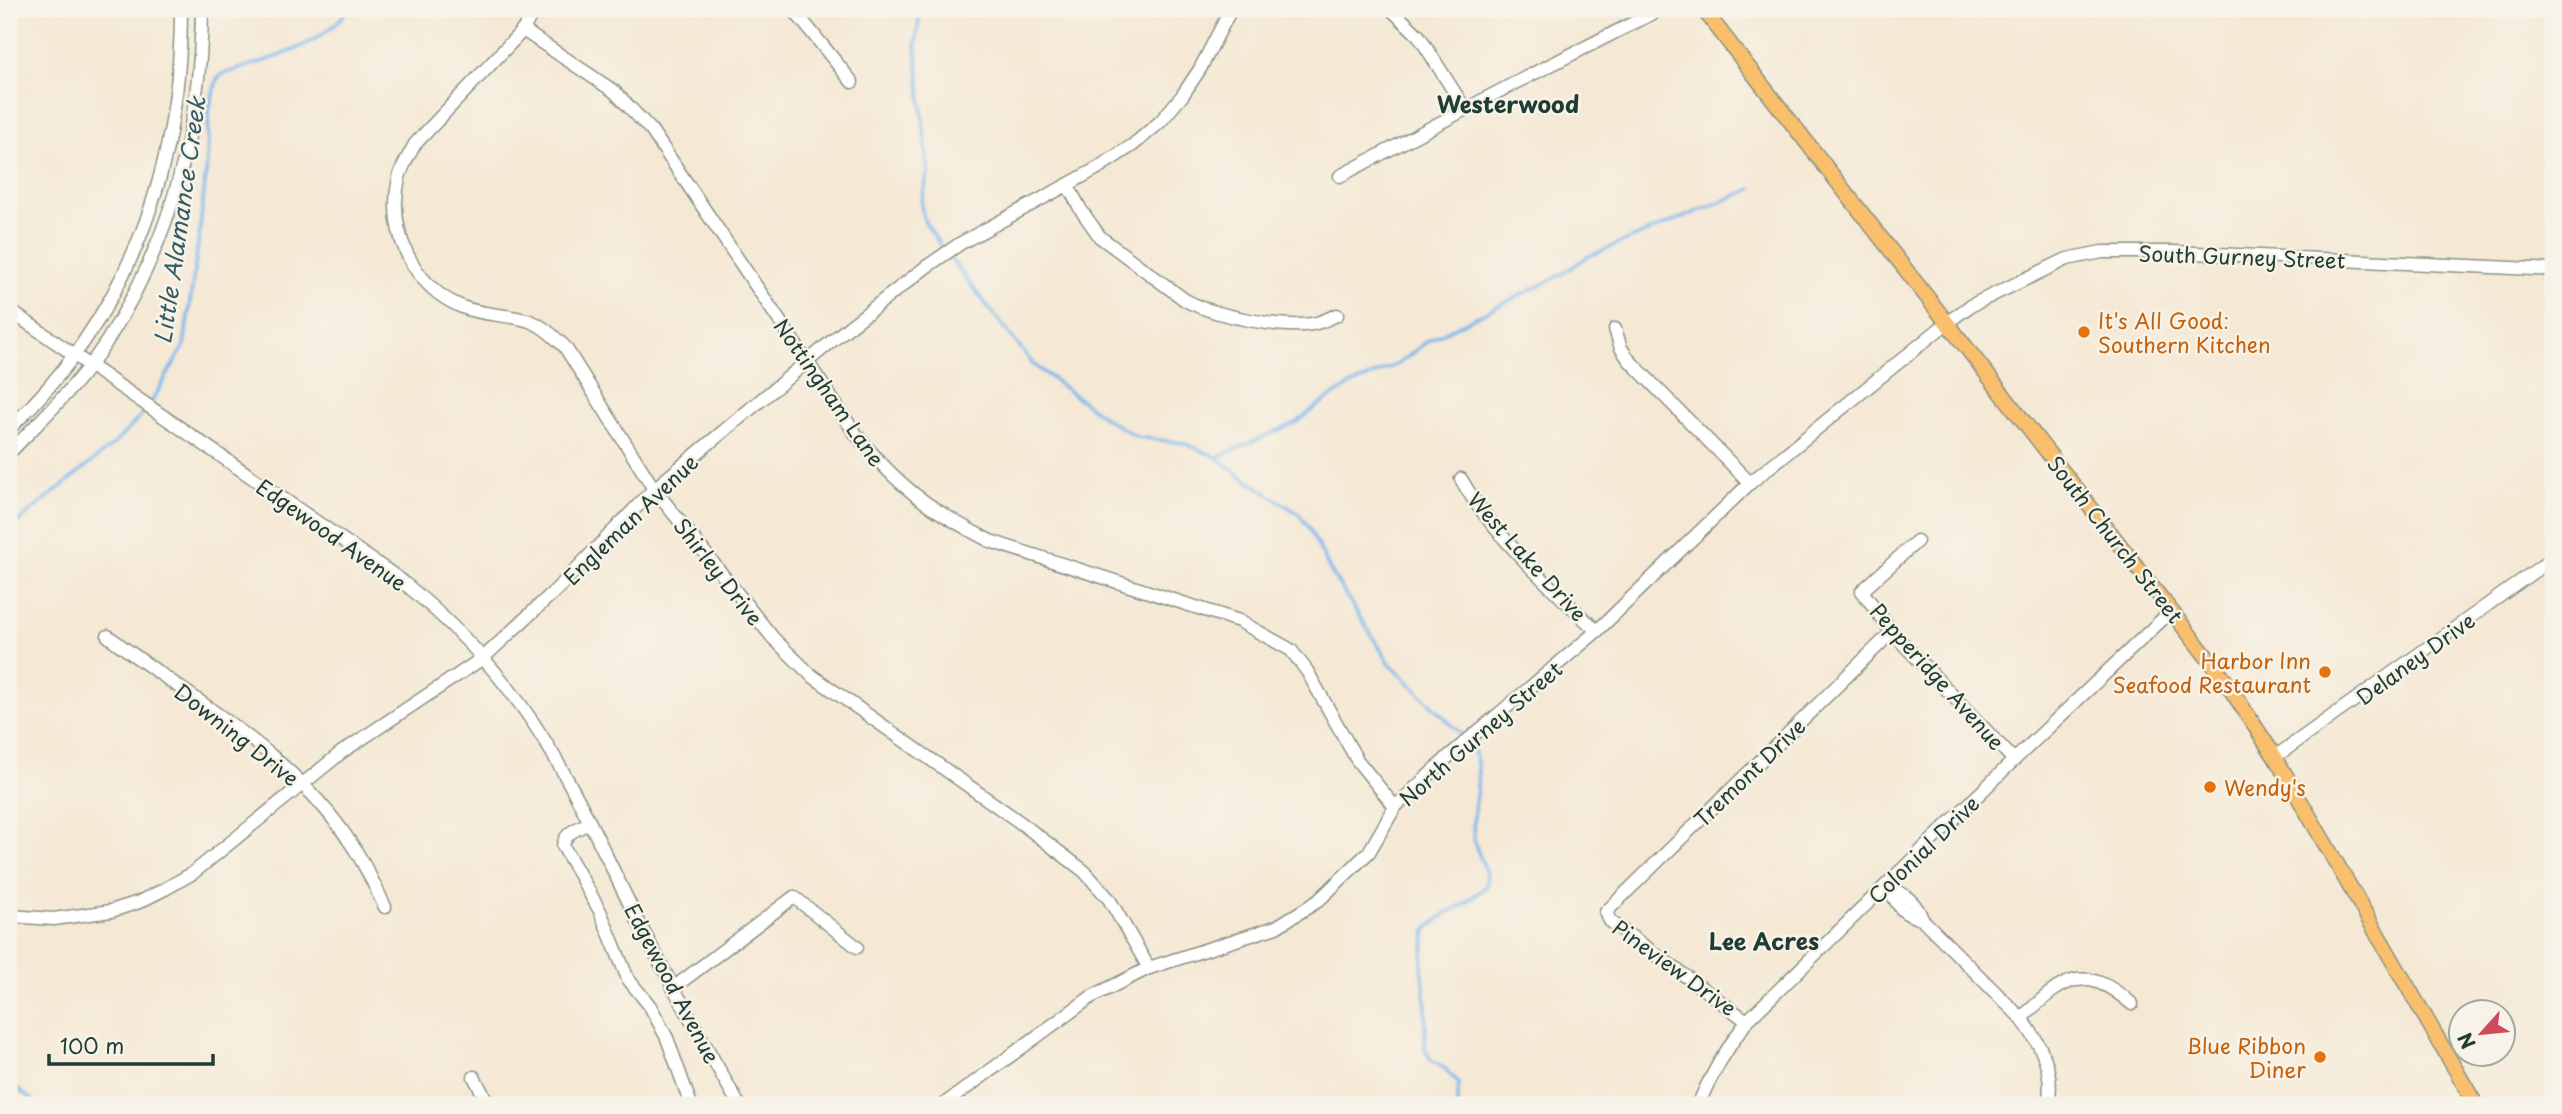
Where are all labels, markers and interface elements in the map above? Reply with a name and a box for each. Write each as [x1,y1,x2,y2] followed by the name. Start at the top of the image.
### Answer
[1437,86,1579,121] district label: Westerwood
[144,93,214,346] water label: Little Alamance Creek
[2138,236,2346,276] street label: South Gurney Street
[2098,304,2271,360] place label: It's All Good: Southern Kitchen
[767,311,893,473] street label: Nottingham Lane
[2076,324,2092,340] marker: It's All Good: Southern Kitchen
[555,446,705,592] street label: Engleman Avenue
[2040,448,2192,630] street label: South Church Street
[250,470,414,598] street label: Edgewood Avenue
[1461,484,1595,628] street label: West Lake Drive
[667,510,771,632] street label: Shirley Drive
[1863,595,2013,757] street label: Pepperidge Avenue
[2349,604,2481,712] street label: Delaney Drive
[2113,644,2311,700] place label: Harbor Inn Seafood Restaurant
[1391,653,1569,813] street label: North Gurney Street
[2317,664,2333,680] marker: Harbor Inn Seafood Restaurant
[168,675,306,793] street label: Downing Drive
[1686,710,1812,834] street label: Tremont Drive
[2224,771,2306,803] place label: Wendy's
[2202,779,2218,795] marker: Wendy's
[1860,787,1986,911] street label: Colonial Drive
[617,897,729,1069] street label: Edgewood Avenue
[1606,911,1744,1023] street label: Pineview Drive
[1709,923,1819,958] district label: Lee Acres
[2446,998,2516,1068] north arrow
[49,1023,214,1067] scale bar
[2450,1028,2482,1054] text: N
[60,1029,124,1061] text: 100 m
[2186,1029,2306,1085] place label: Blue Ribbon Diner
[2312,1049,2328,1065] marker: Blue Ribbon Diner

